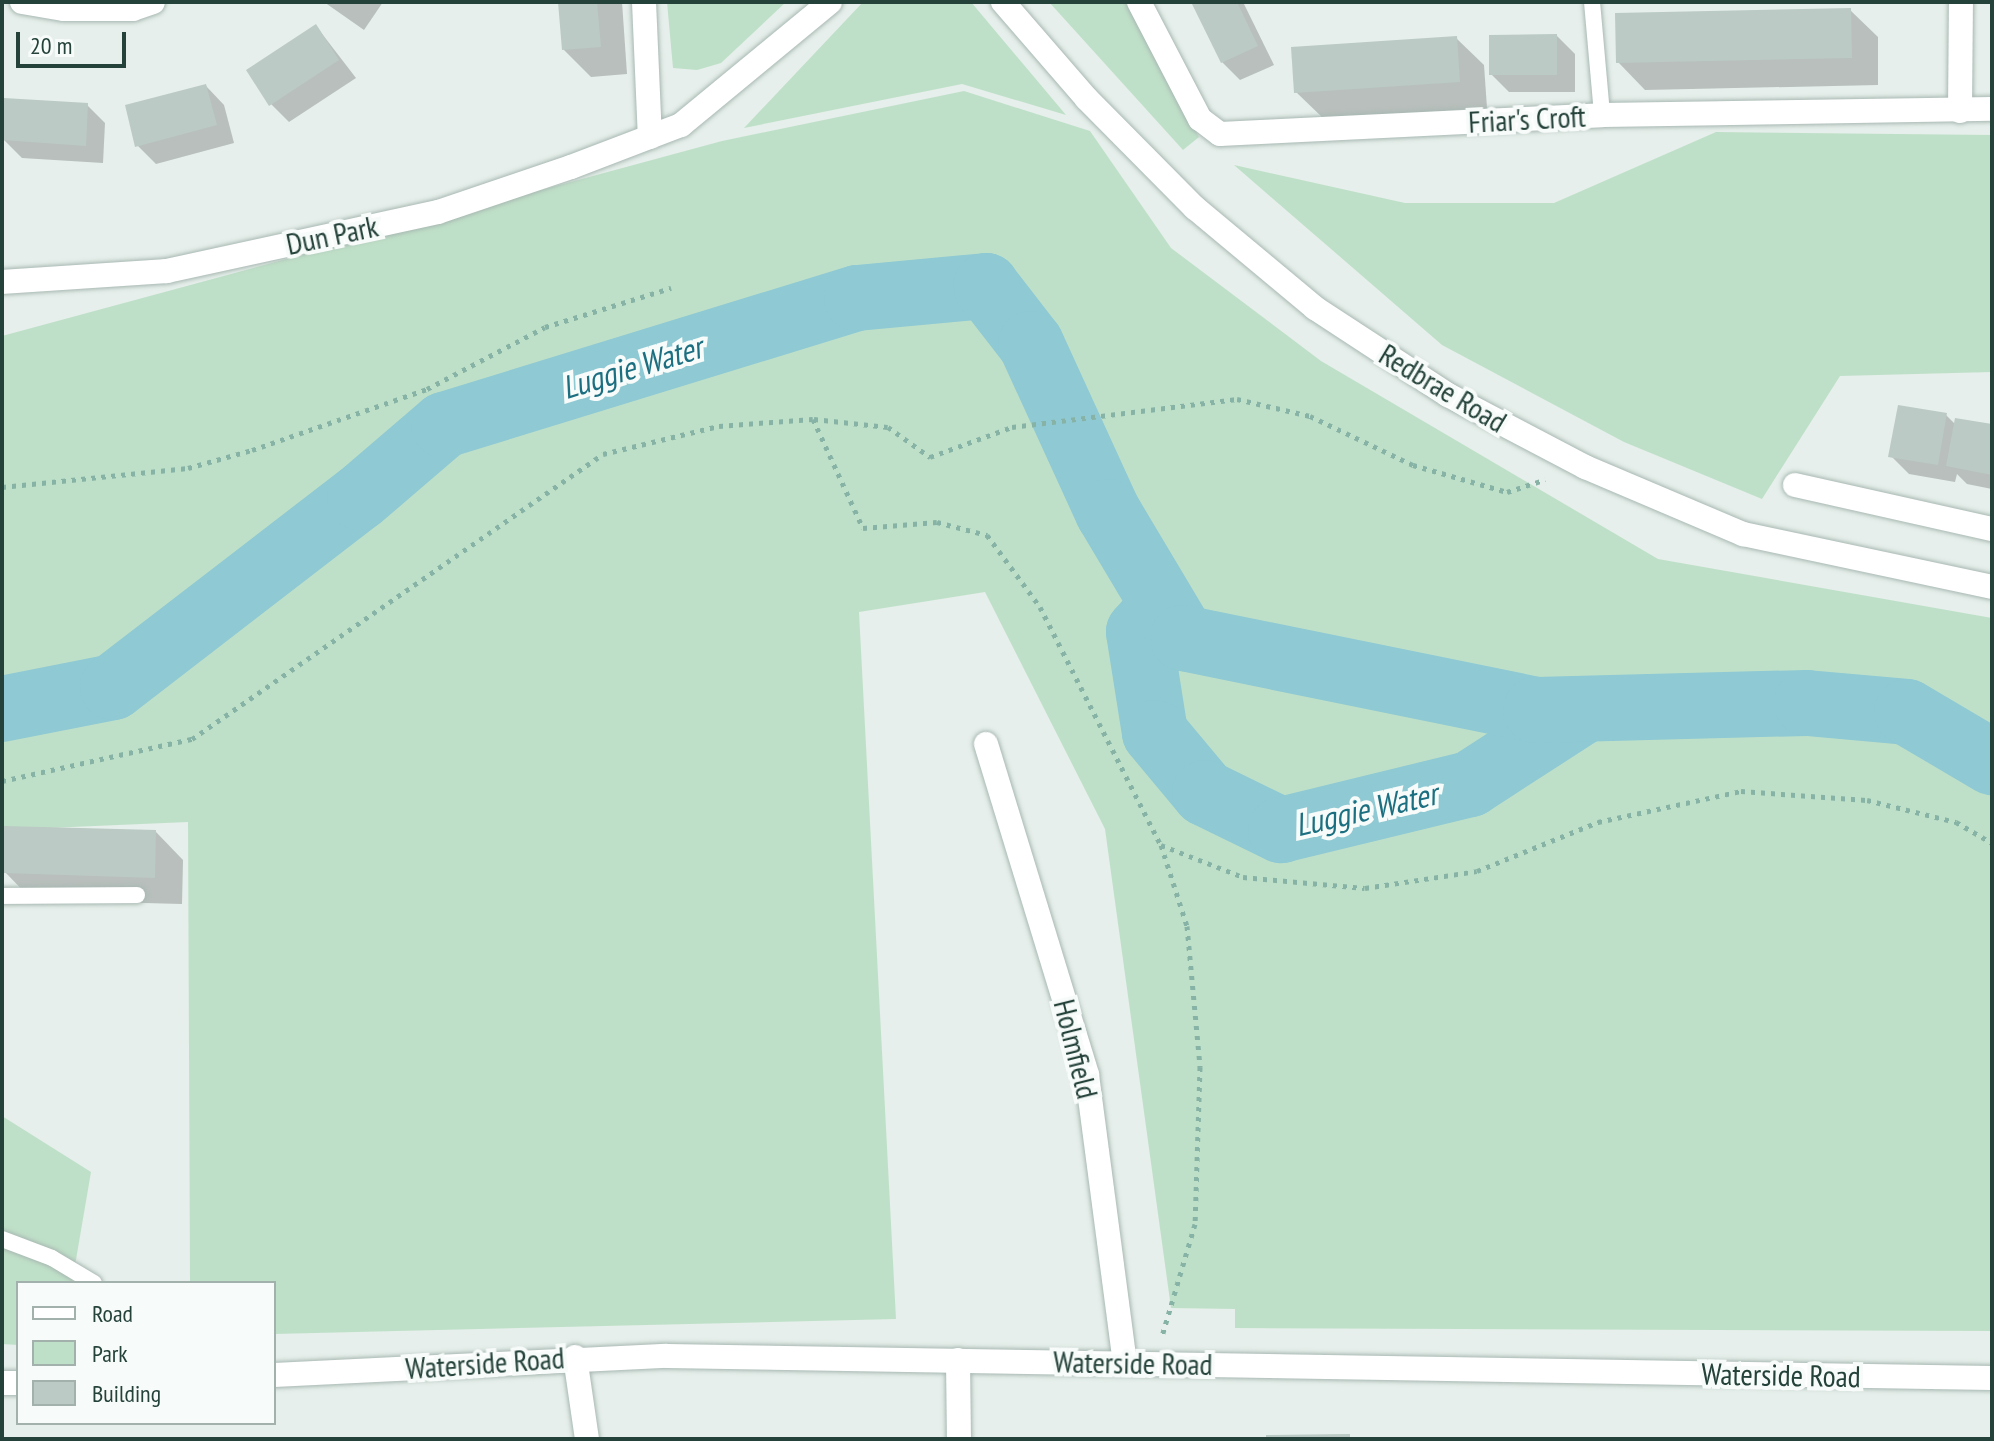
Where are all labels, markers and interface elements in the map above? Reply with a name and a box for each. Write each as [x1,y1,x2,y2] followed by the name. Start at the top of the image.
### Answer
[20,16,130,66] scale bar
[30,30,72,61] text: 20 m
[1467,98,1587,140] street label: Friar's Croft
[283,208,381,262] street label: Dun Park
[557,327,707,407] water label: Luggie Water
[1373,336,1513,440] street label: Redbrae Road
[1291,774,1441,844] water label: Luggie Water
[1046,996,1106,1102] street label: Holmfield
[16,1281,276,1425] legend
[92,1298,133,1329] text: Road
[92,1338,128,1369] text: Park
[404,1339,566,1387] street label: Waterside Road
[1053,1344,1213,1382] street label: Waterside Road
[1701,1356,1861,1394] street label: Waterside Road
[92,1378,161,1409] text: Building

